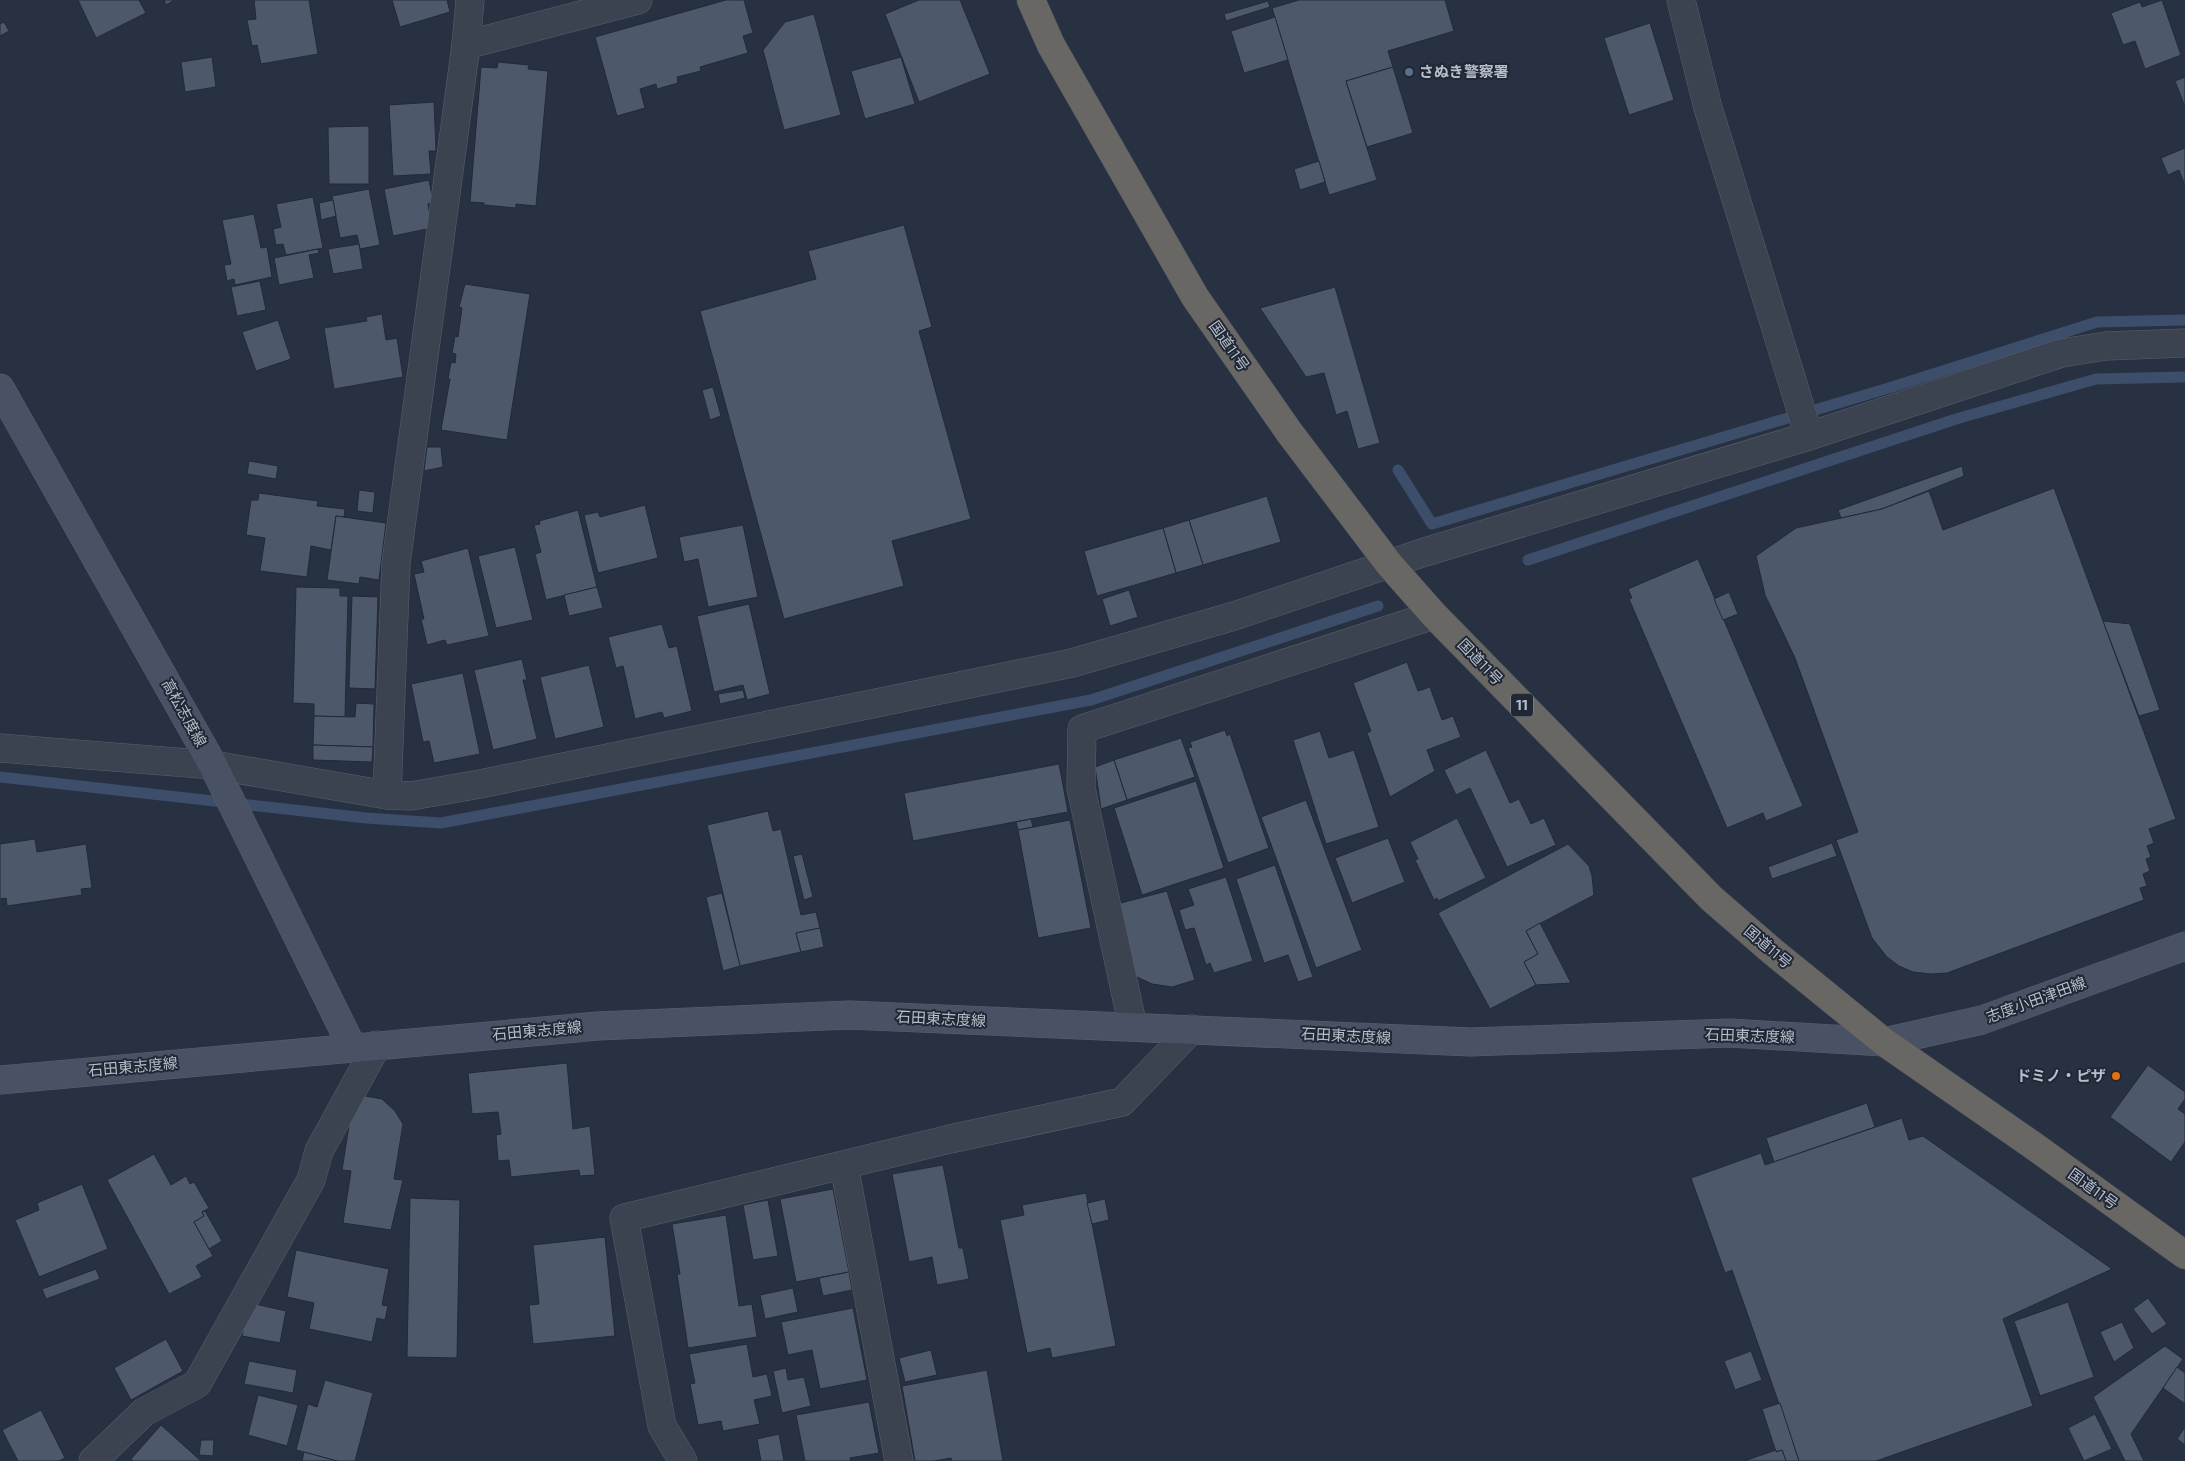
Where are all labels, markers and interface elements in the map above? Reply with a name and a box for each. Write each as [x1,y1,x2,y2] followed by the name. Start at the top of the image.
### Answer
[1419,62,1509,80] place label: さぬき警察署
[1403,66,1415,78] marker: さぬき警察署
[1206,317,1254,374] street label: 国道11号
[1454,635,1507,688] street label: 国道11号
[159,675,211,750] street label: 高松志度線
[1511,694,1533,716] road number: 11
[1741,921,1796,971] street label: 国道11号
[1983,973,2088,1025] street label: 志度小田津田線
[896,1007,986,1029] street label: 石田東志度線
[491,1017,583,1043] street label: 石田東志度線
[1301,1024,1391,1046] street label: 石田東志度線
[1705,1024,1795,1046] street label: 石田東志度線
[87,1053,179,1079] street label: 石田東志度線
[2016,1066,2106,1084] place label: ドミノ・ピザ
[2110,1070,2122,1082] marker: ドミノ・ピザ
[2065,1164,2122,1212] street label: 国道11号

